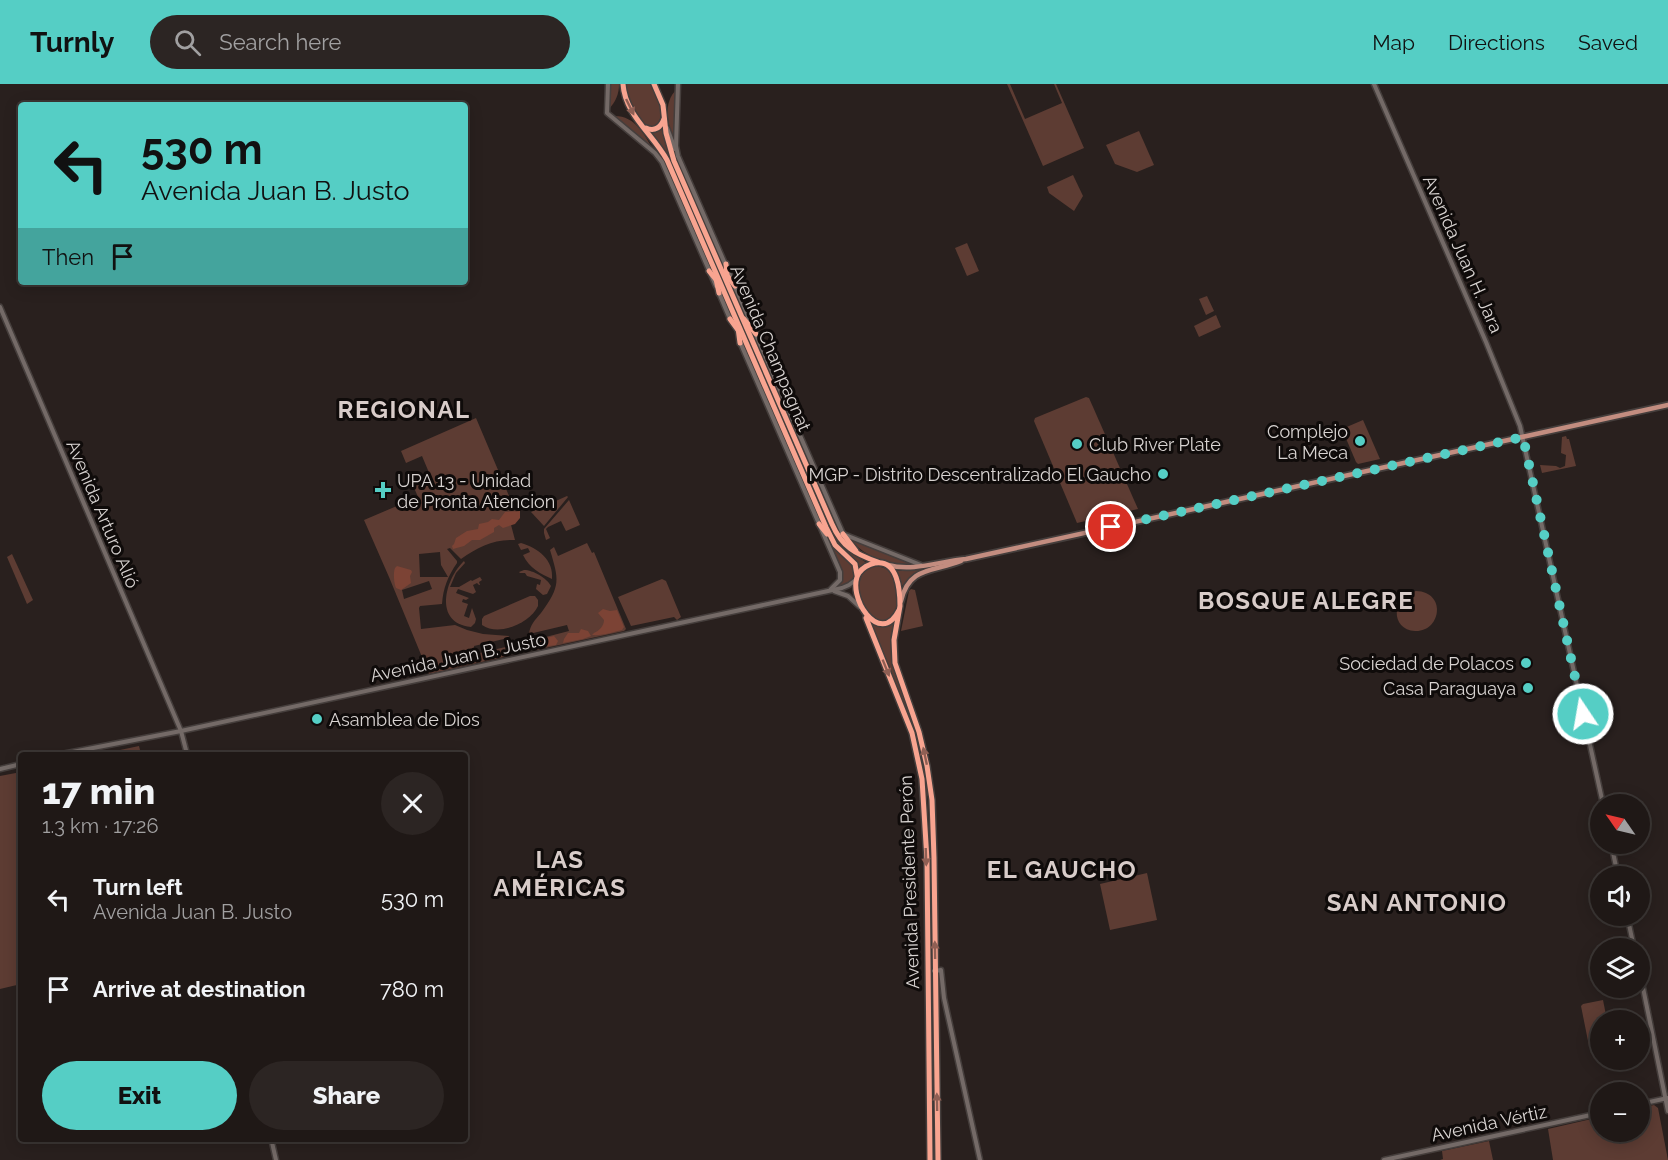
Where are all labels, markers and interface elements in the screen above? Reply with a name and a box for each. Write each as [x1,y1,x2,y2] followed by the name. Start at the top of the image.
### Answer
[150,15,570,69] search box
[30,26,114,59] text: Turnly
[171,26,204,59] icon: search
[219,29,341,55] text: Search here
[1372,30,1415,55] text: Map
[1448,30,1545,55] text: Directions
[1578,30,1638,55] text: Saved
[625,98,634,115] one-way arrow
[141,125,263,174] text: 530 m
[42,126,120,204] icon: left
[1419,172,1507,336] street label: Avenida Juan H. Jara
[141,175,410,206] text: Avenida Juan B. Justo
[106,240,139,273] icon: arrive
[42,244,94,270] text: Then
[726,262,816,434] street label: Avenida Champagnat
[338,395,470,424] district label: REGIONAL
[1267,421,1348,463] place label: Complejo La Meca
[1089,434,1221,455] place label: Club River Plate
[1353,434,1367,448] marker: Complejo La Meca
[62,437,144,591] street label: Avenida Arturo Alió
[1070,437,1084,451] marker: Club River Plate
[809,464,1151,485] place label: MGP - Distrito Descentralizado El Gaucho
[1156,467,1170,481] marker: MGP - Distrito Descentralizado El Gaucho
[397,470,555,512] place label: UPA 13 - Unidad de Pronta Atencion
[374,481,392,499] marker: UPA 13 - Unidad de Pronta Atencion
[1085,501,1136,552] pin
[1094,510,1127,543] icon: arrive
[1198,586,1414,615] district label: BOSQUE ALEGRE
[368,628,548,686] street label: Avenida Juan B. Justo
[1339,653,1514,674] place label: Sociedad de Polacos
[1519,656,1533,670] marker: Sociedad de Polacos
[881,659,891,677] one-way arrow
[1383,678,1516,699] place label: Casa Paraguaya
[1521,681,1535,695] marker: Casa Paraguaya
[1551,682,1615,746] position arrow
[329,709,480,730] place label: Asamblea de Dios
[310,712,324,726] marker: Asamblea de Dios
[920,746,929,765] one-way arrow
[42,770,155,812] text: 17 min
[381,772,444,835] button: close
[895,775,923,989] street label: Avenida Presidente Perón
[1590,794,1650,854] north arrow
[1590,794,1650,1142] map controls
[42,814,158,838] text: 1.3 km · 17:26
[494,845,626,902] district label: LAS AMÉRICAS
[922,847,931,866] one-way arrow
[987,855,1137,884] district label: EL GAUCHO
[1590,866,1650,926] button: sound
[93,874,183,900] text: Turn left
[42,883,75,916] icon: left
[381,886,444,912] text: 530 m
[1327,888,1507,917] district label: SAN ANTONIO
[93,900,292,924] text: Avenida Juan B. Justo
[1590,938,1650,998] button: layers
[931,941,940,960] one-way arrow
[42,973,75,1006] icon: arrive
[93,976,306,1002] text: Arrive at destination
[380,976,444,1002] text: 780 m
[1590,1010,1650,1070] button: +
[42,1061,237,1130] button: Exit
[249,1061,444,1130] button: Share
[1590,1082,1650,1142] button: −
[932,1092,942,1111] one-way arrow
[1429,1100,1549,1145] street label: Avenida Vértiz

